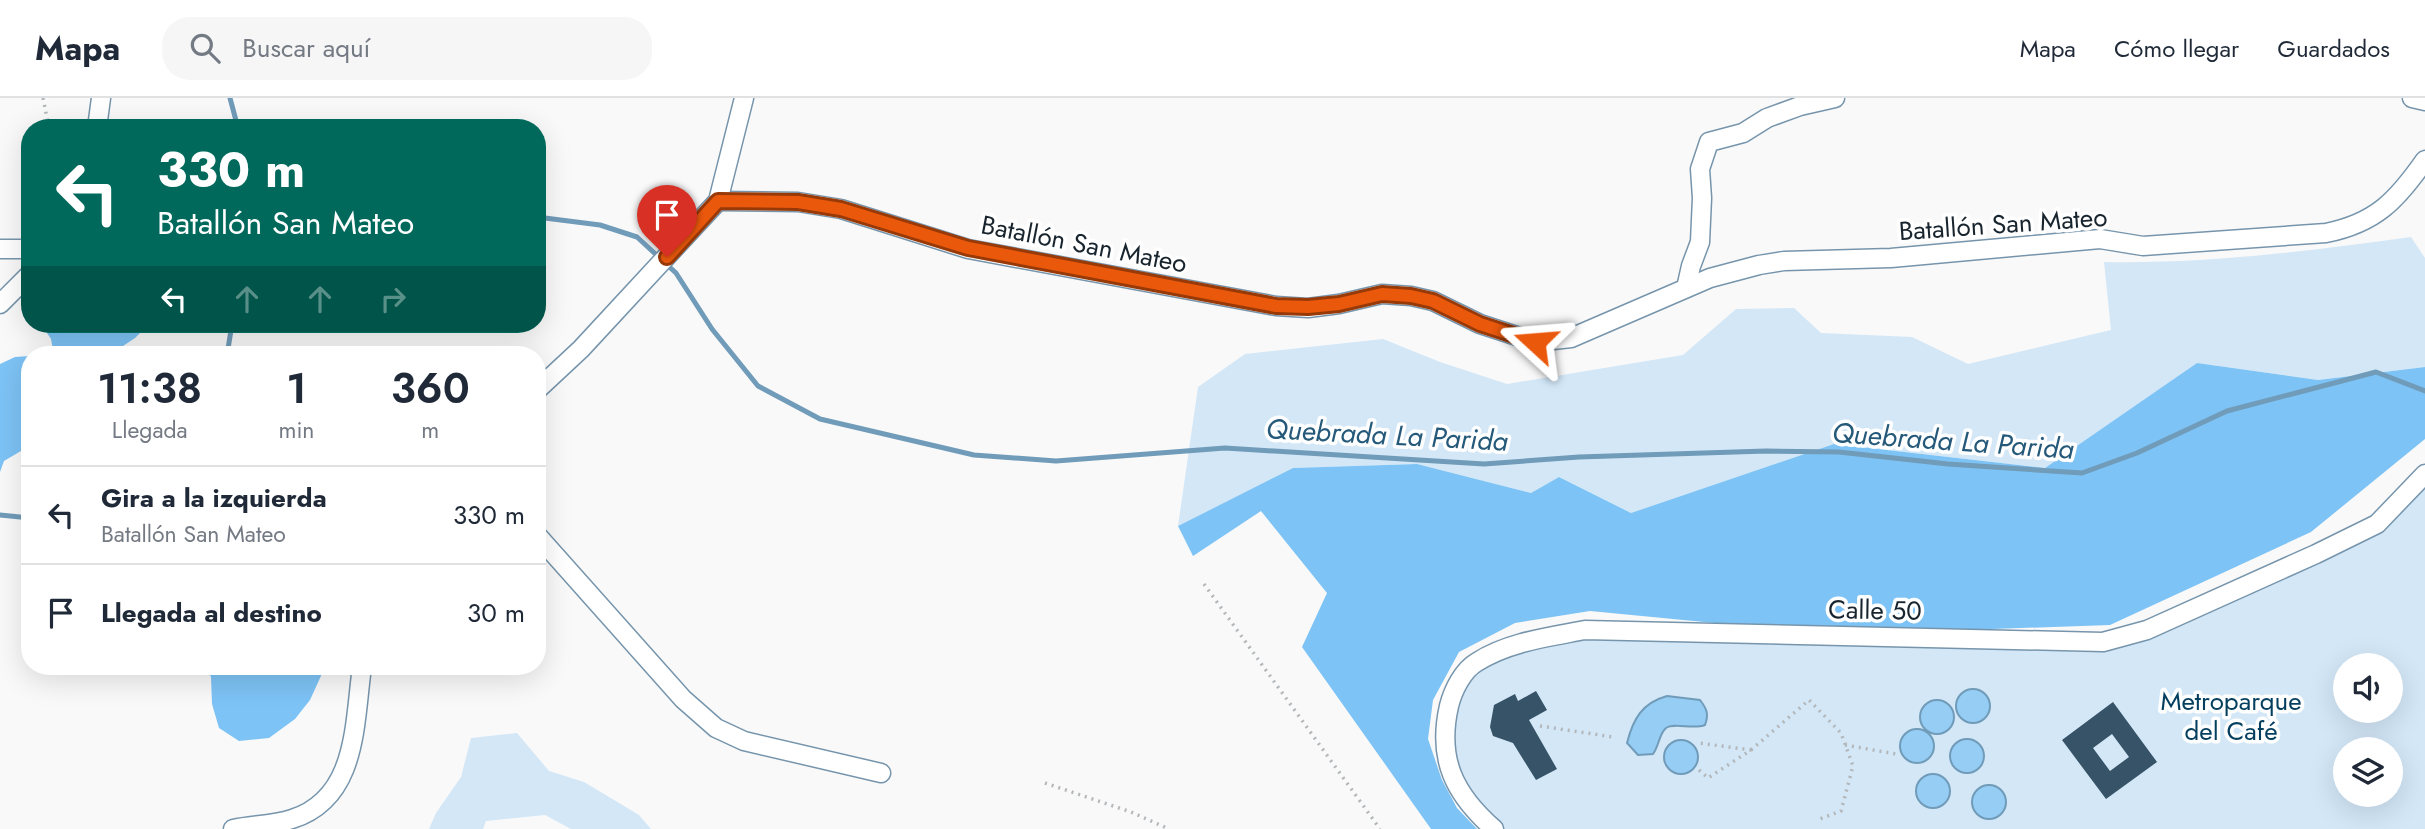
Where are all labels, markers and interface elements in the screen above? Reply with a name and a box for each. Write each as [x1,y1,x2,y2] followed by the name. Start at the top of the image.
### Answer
[162,17,652,80] search box
[35,25,120,72] text: Mapa
[186,29,224,67] icon: search
[242,29,370,67] text: Buscar aquí
[2020,31,2076,66] text: Mapa
[2114,31,2239,66] text: Cómo llegar
[2277,31,2390,66] text: Guardados
[157,135,305,205] text: 330 m
[42,147,133,238] icon: left
[637,185,697,257] pin
[648,196,686,234] icon: arrive
[1897,198,2109,250] street label: Batallón San Mateo
[157,200,414,246] text: Batallón San Mateo
[978,205,1190,283] street label: Batallón San Mateo
[155,280,193,318] icon: left
[228,280,266,318] icon: ahead
[301,280,339,318] icon: ahead
[374,280,412,318] icon: right
[1498,305,1572,379] position arrow
[97,358,202,419] text: 11:38
[286,358,307,419] text: 1
[391,358,470,419] text: 360
[1265,408,1510,462] water label: Quebrada La Parida
[1831,412,2076,470] water label: Quebrada La Parida
[112,413,188,447] text: Llegada
[278,413,314,447] text: min
[421,413,439,447] text: m
[101,479,327,517] text: Gira a la izquierda
[42,496,80,534] icon: left
[453,496,525,534] text: 330 m
[101,517,286,551] text: Batallón San Mateo
[1828,590,1922,630] street label: Calle 50
[42,594,80,632] icon: arrive
[101,594,322,632] text: Llegada al destino
[467,594,525,632] text: 30 m
[2333,653,2403,807] map controls
[2333,653,2403,723] button: sound
[2160,682,2302,750] park label: Metroparque del Café
[2333,737,2403,807] button: layers

